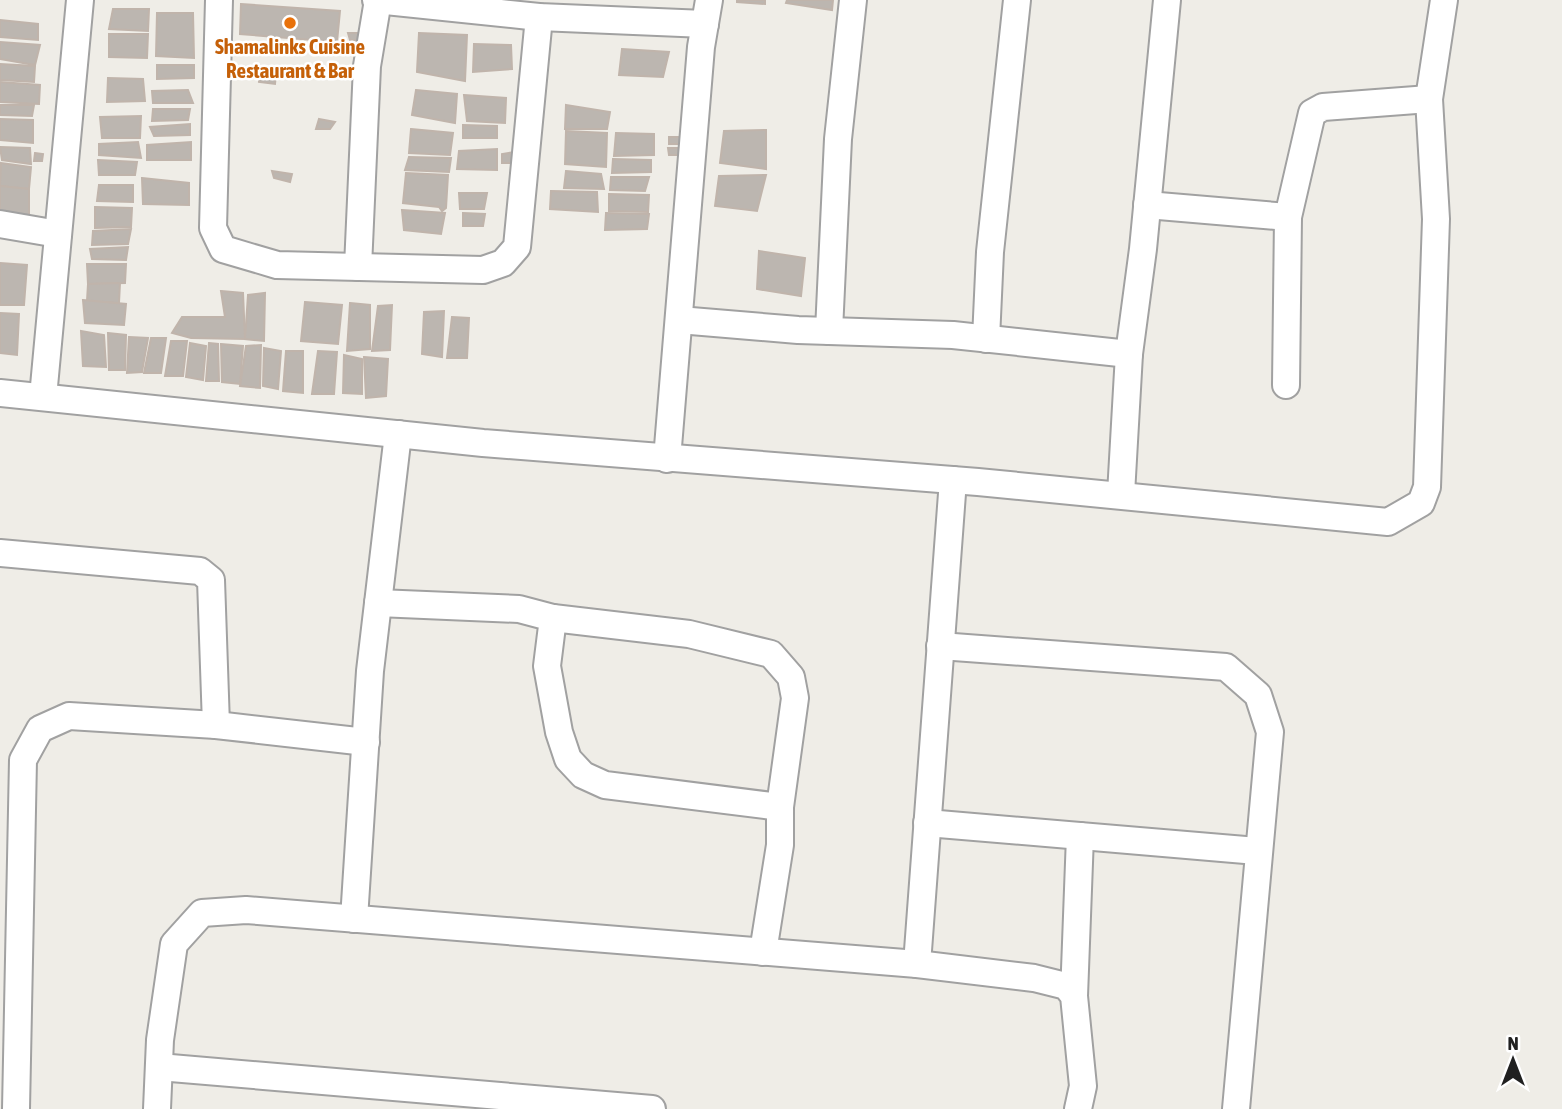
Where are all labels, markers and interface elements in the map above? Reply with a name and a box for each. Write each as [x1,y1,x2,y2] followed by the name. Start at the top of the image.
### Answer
[282,15,298,31] marker: Shamalinks Cuisine Restaurant & Bar
[215,34,365,82] place label: Shamalinks Cuisine Restaurant & Bar
[1478,1025,1548,1095] north arrow
[1507,1032,1519,1054] text: N

